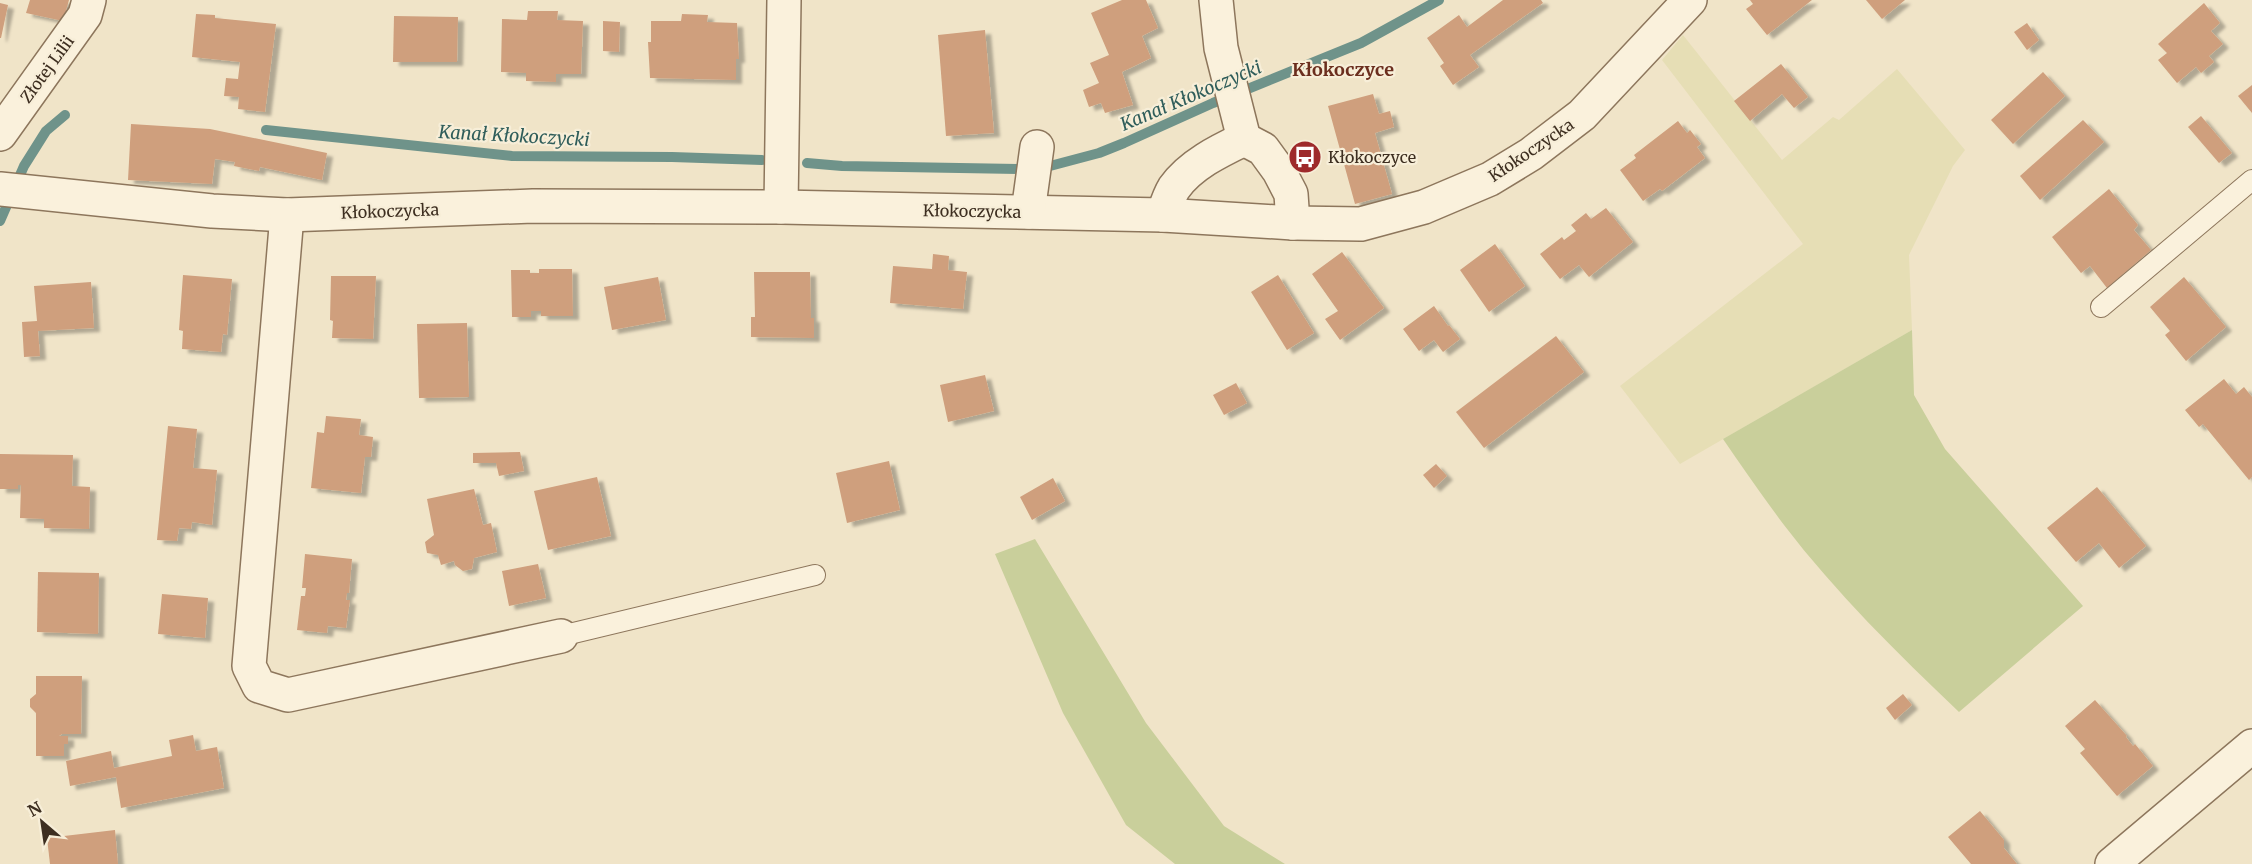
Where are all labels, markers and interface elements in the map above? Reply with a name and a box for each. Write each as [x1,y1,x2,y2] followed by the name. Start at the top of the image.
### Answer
[16,31,78,107] street label: Złotej Lilii
[1116,55,1265,136] water label: Kanał Kłokoczycki
[1292,58,1394,81] district label: Kłokoczyce
[1485,114,1578,186] street label: Kłokoczycka
[437,120,590,151] water label: Kanał Kłokoczycki
[1287,139,1323,175] bus stop icon: Kłokoczyce
[1328,147,1416,167] place label: Kłokoczyce
[341,199,440,223] street label: Kłokoczycka
[923,200,1022,222] street label: Kłokoczycka
[12,792,72,852] north arrow
[24,797,45,821] text: N

